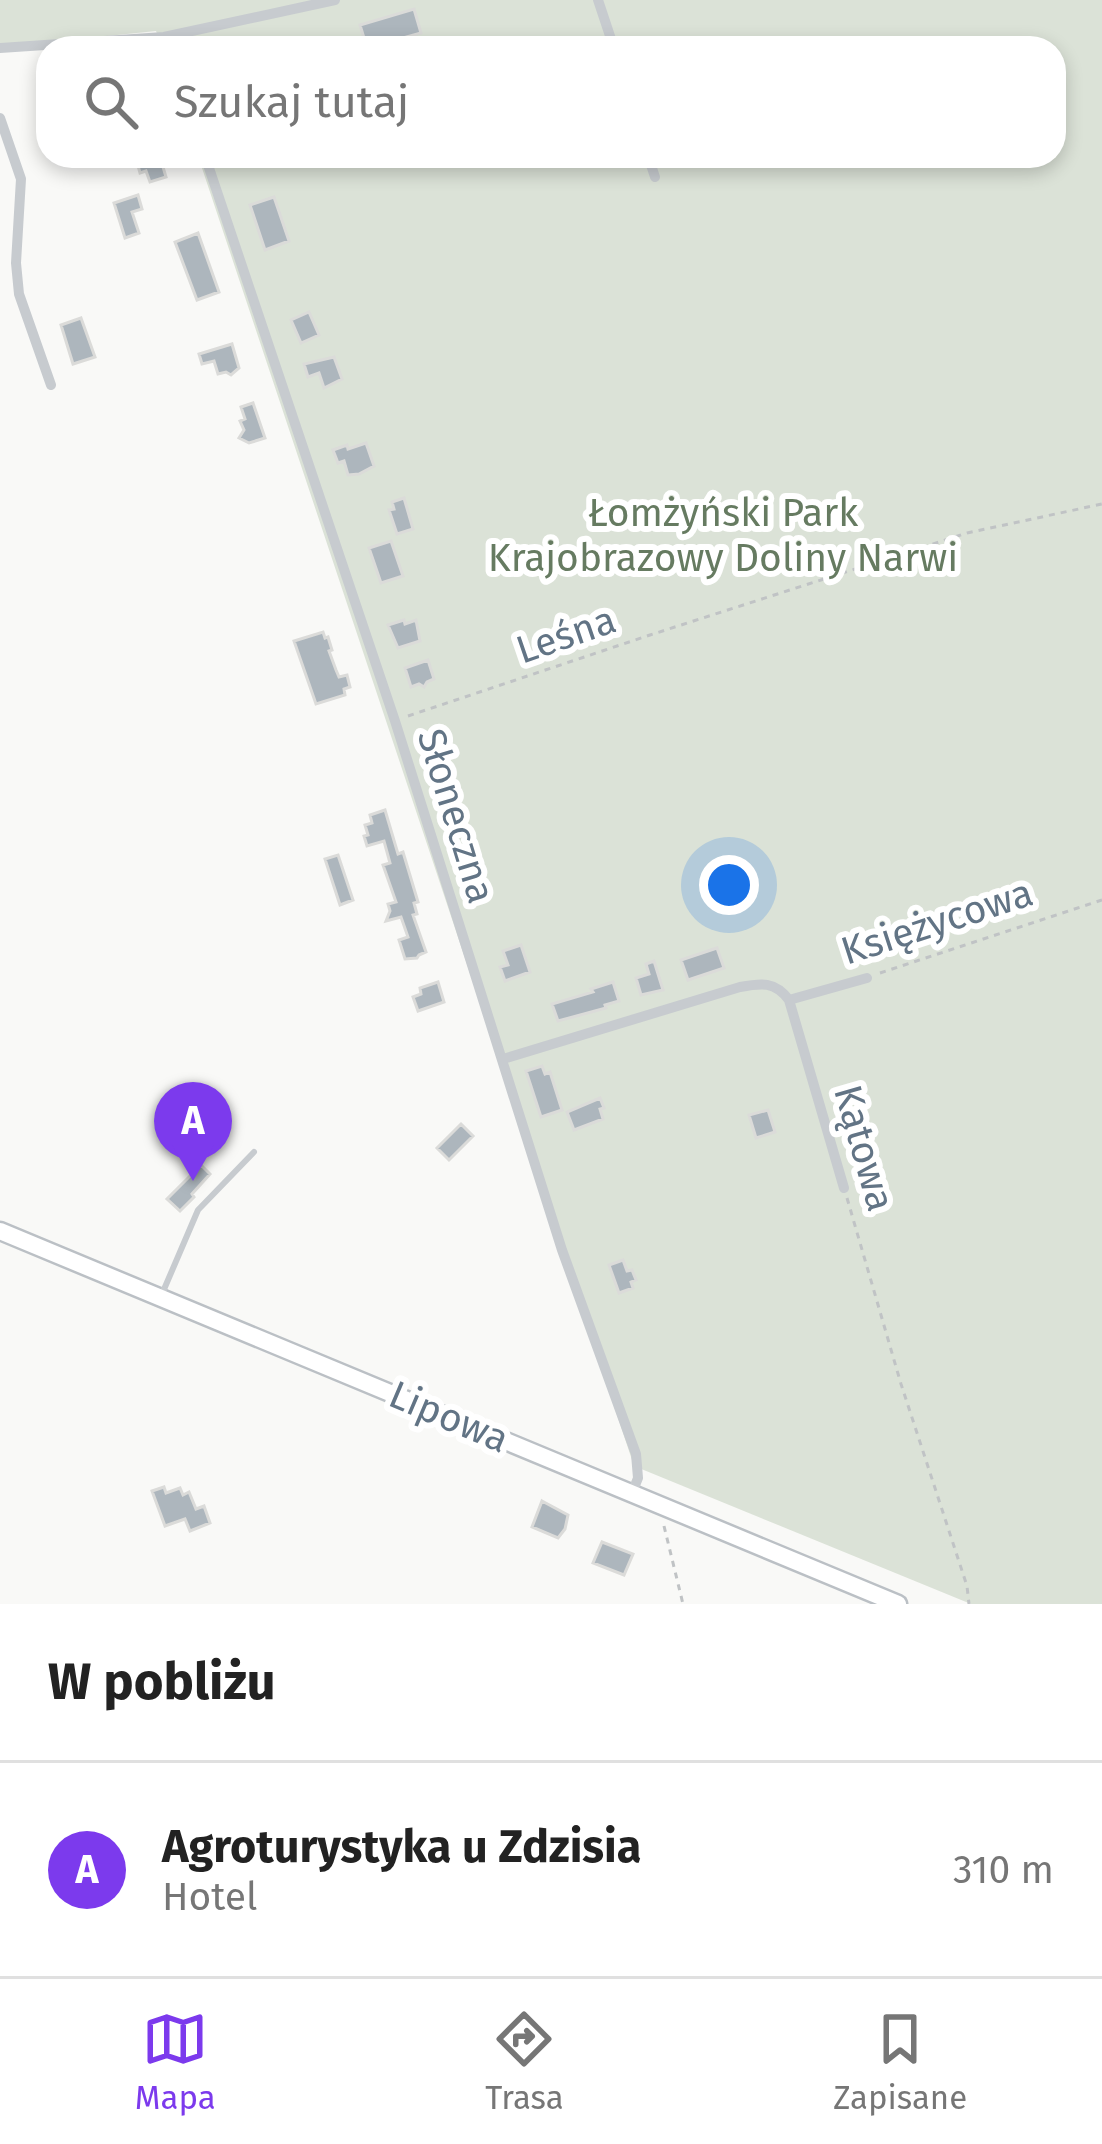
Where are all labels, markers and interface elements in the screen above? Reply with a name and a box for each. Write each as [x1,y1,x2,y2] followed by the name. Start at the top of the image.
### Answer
[36,36,1066,168] search box
[78,69,144,135] icon: search
[174,75,409,129] text: Szukaj tutaj
[488,490,958,581] park label: Łomżyński Park Krajobrazowy Doliny Narwi
[510,597,622,673] street label: Leśna
[408,723,504,909] street label: Słoneczna
[699,855,759,915] your location
[835,869,1039,975] street label: Księżycowa
[824,1080,904,1216] street label: Kątowa
[154,1082,232,1181] pin: A
[382,1371,516,1463] street label: Lipowa
[48,1651,276,1713] text: W pobliżu
[162,1820,641,1874] text: Agroturystyka u Zdzisia
[75,1847,99,1893] text: A
[953,1847,1054,1893] text: 310 m
[162,1874,257,1920] text: Hotel
[135,2006,216,2118] tab: Mapa
[485,2006,564,2118] tab: Trasa
[833,2006,967,2118] tab: Zapisane

